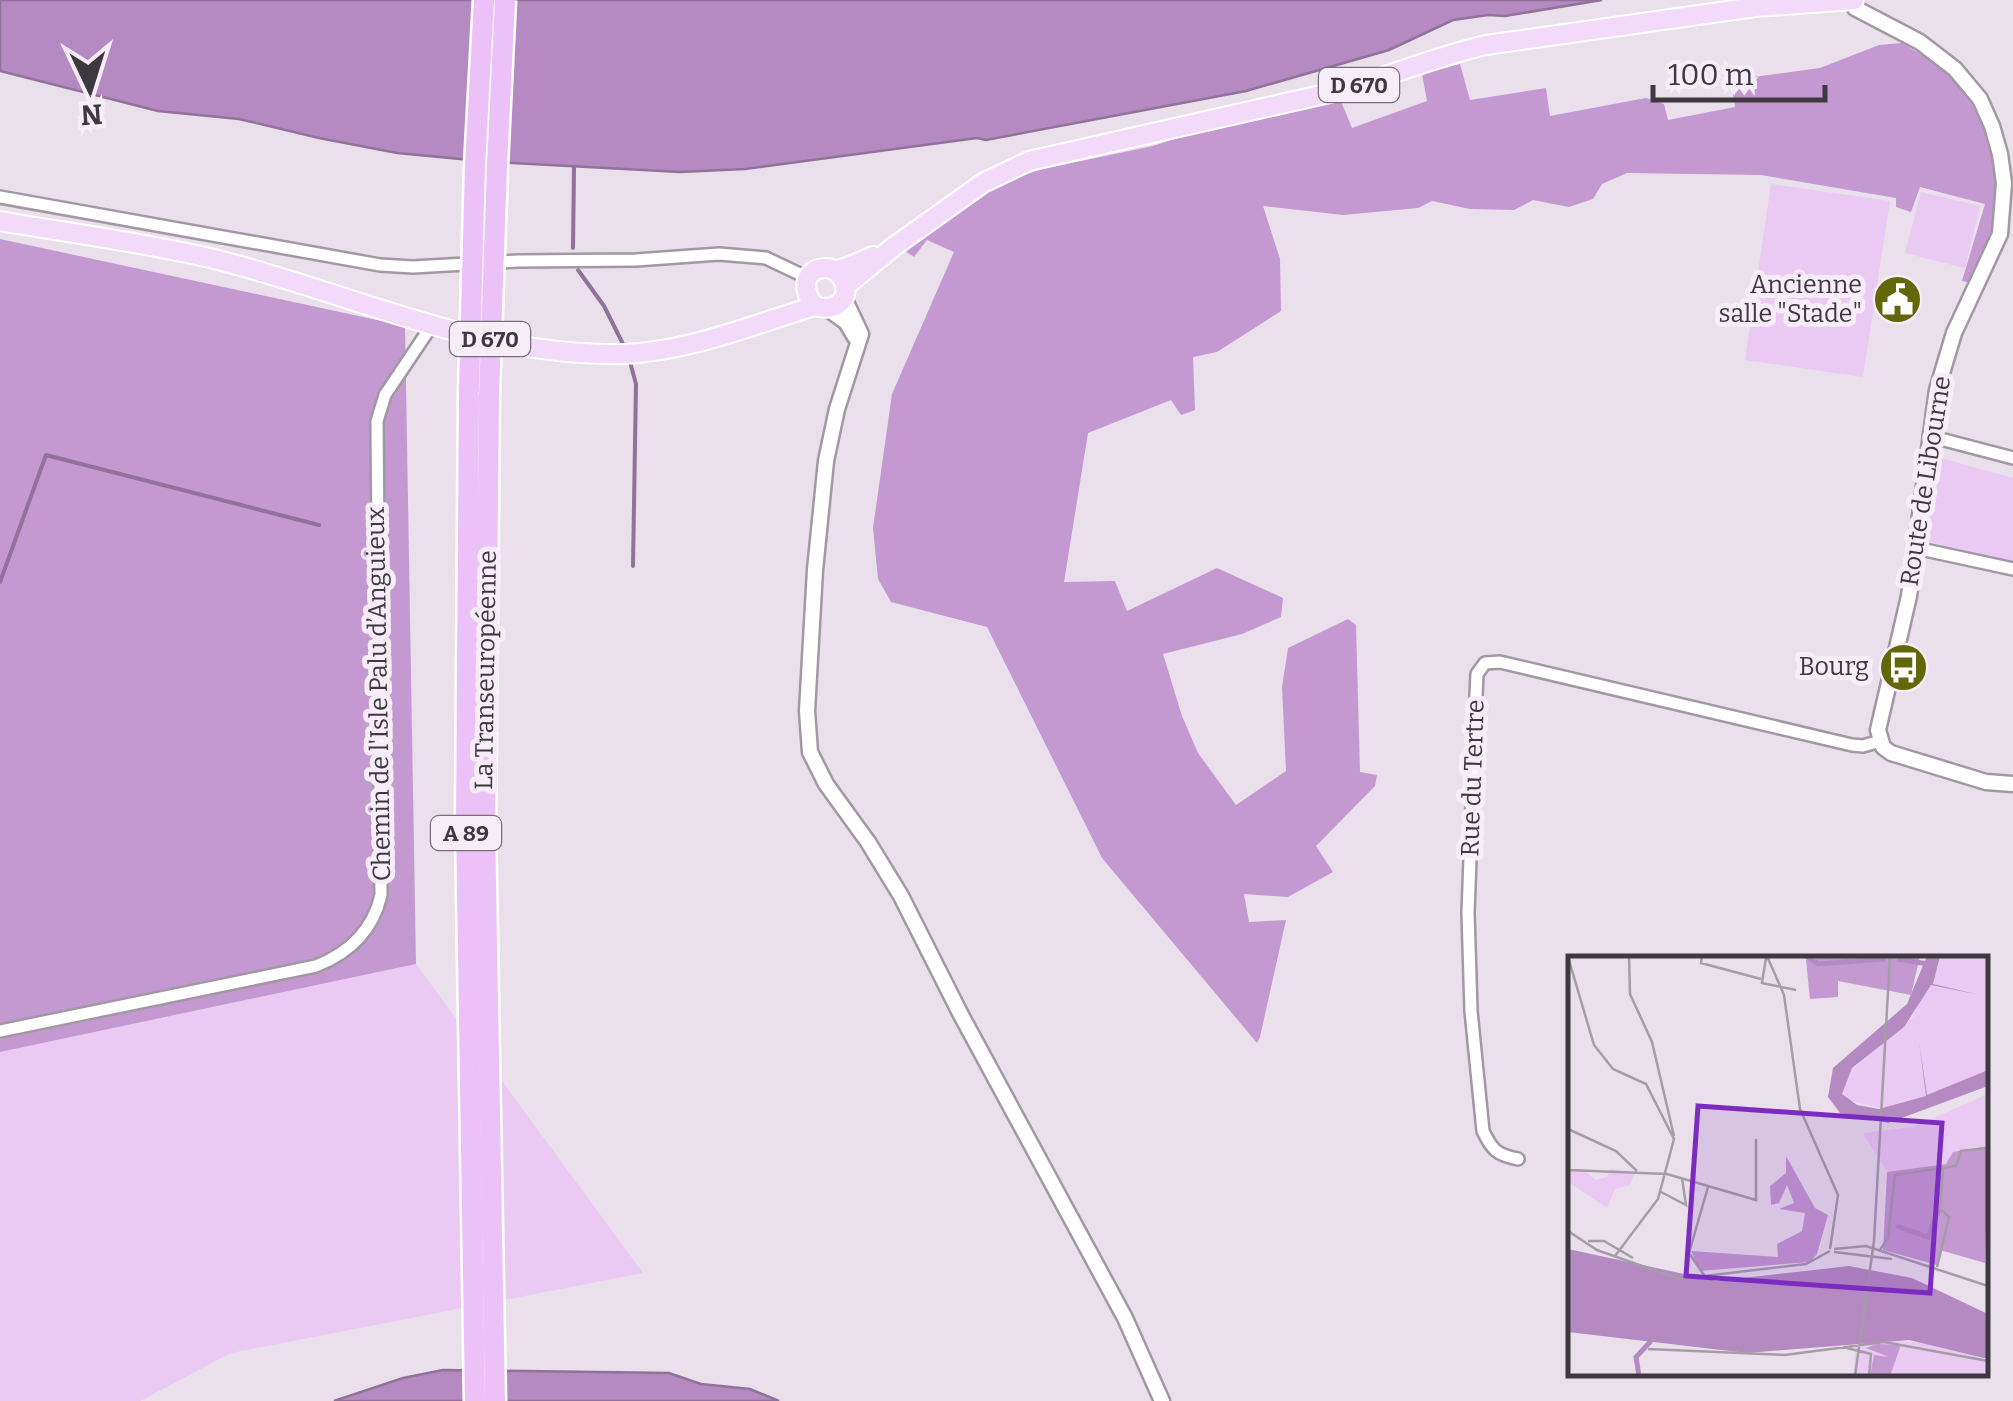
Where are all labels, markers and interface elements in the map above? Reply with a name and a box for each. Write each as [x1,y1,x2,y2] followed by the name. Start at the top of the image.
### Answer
[40,40,140,140] north arrow
[1653,40,1826,102] scale bar
[1668,57,1754,93] text: 100 m
[1319,68,1399,102] road number: D 670
[80,97,104,132] text: N
[1718,270,1862,329] place label: Ancienne salle "Stade"
[1871,273,1923,325] public building icon: Ancienne salle "Stade"
[450,322,530,356] road number: D 670
[1895,374,1957,588] street label: Route de Libourne
[361,506,397,881] street label: Chemin de l'Isle Palu d’Anguieux
[469,550,503,790] street label: La Transeuropéenne
[1878,641,1930,693] bus stop icon: Bourg
[1799,652,1869,682] place label: Bourg
[1455,699,1491,857] street label: Rue du Tertre
[431,816,501,850] road number: A 89
[1568,956,1988,1376] inset map

